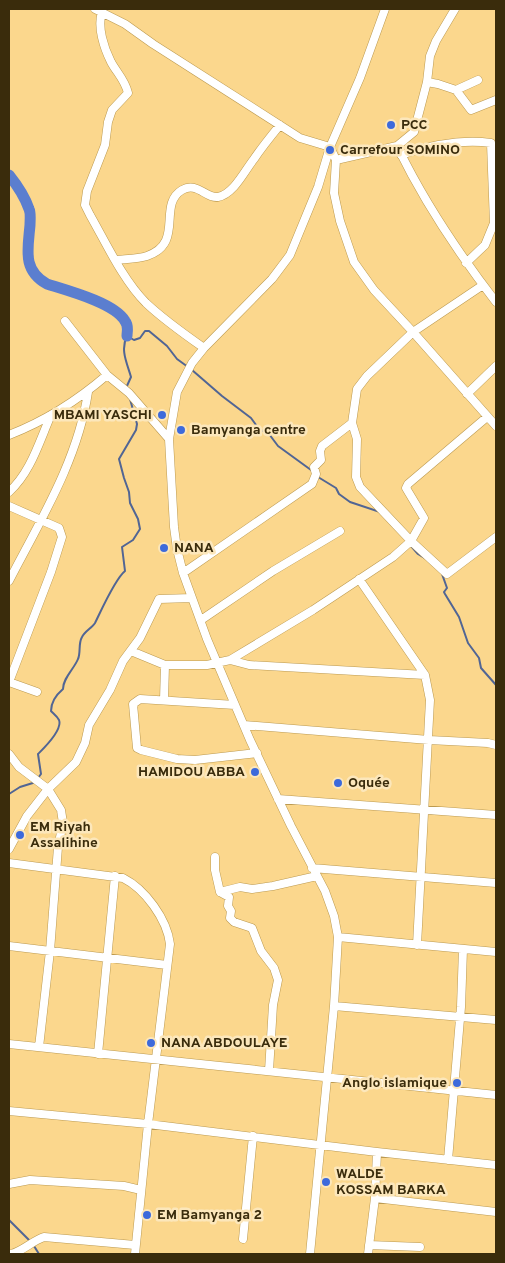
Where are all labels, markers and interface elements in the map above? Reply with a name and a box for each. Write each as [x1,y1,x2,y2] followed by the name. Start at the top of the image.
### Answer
[401,117,428,134] place label: PCC
[385,119,397,131] marker: PCC
[340,142,460,159] place label: Carrefour SOMINO
[324,144,336,156] marker: Carrefour SOMINO
[54,407,152,424] place label: MBAMI YASCHI
[156,409,168,421] marker: MBAMI YASCHI
[191,422,306,439] place label: Bamyanga centre
[175,424,187,436] marker: Bamyanga centre
[174,540,214,557] place label: NANA
[158,542,170,554] marker: NANA
[138,764,245,781] place label: HAMIDOU ABBA
[249,766,261,778] marker: HAMIDOU ABBA
[348,775,390,792] place label: Oquée
[332,777,344,789] marker: Oquée
[30,819,98,852] place label: EM Riyah Assalihine
[14,829,26,841] marker: EM Riyah Assalihine
[161,1035,288,1052] place label: NANA ABDOULAYE
[145,1037,157,1049] marker: NANA ABDOULAYE
[342,1075,447,1092] place label: Anglo islamique
[451,1077,463,1089] marker: Anglo islamique
[336,1166,446,1199] place label: WALDE KOSSAM BARKA
[320,1176,332,1188] marker: WALDE KOSSAM BARKA
[157,1207,262,1224] place label: EM Bamyanga 2
[141,1209,153,1221] marker: EM Bamyanga 2

